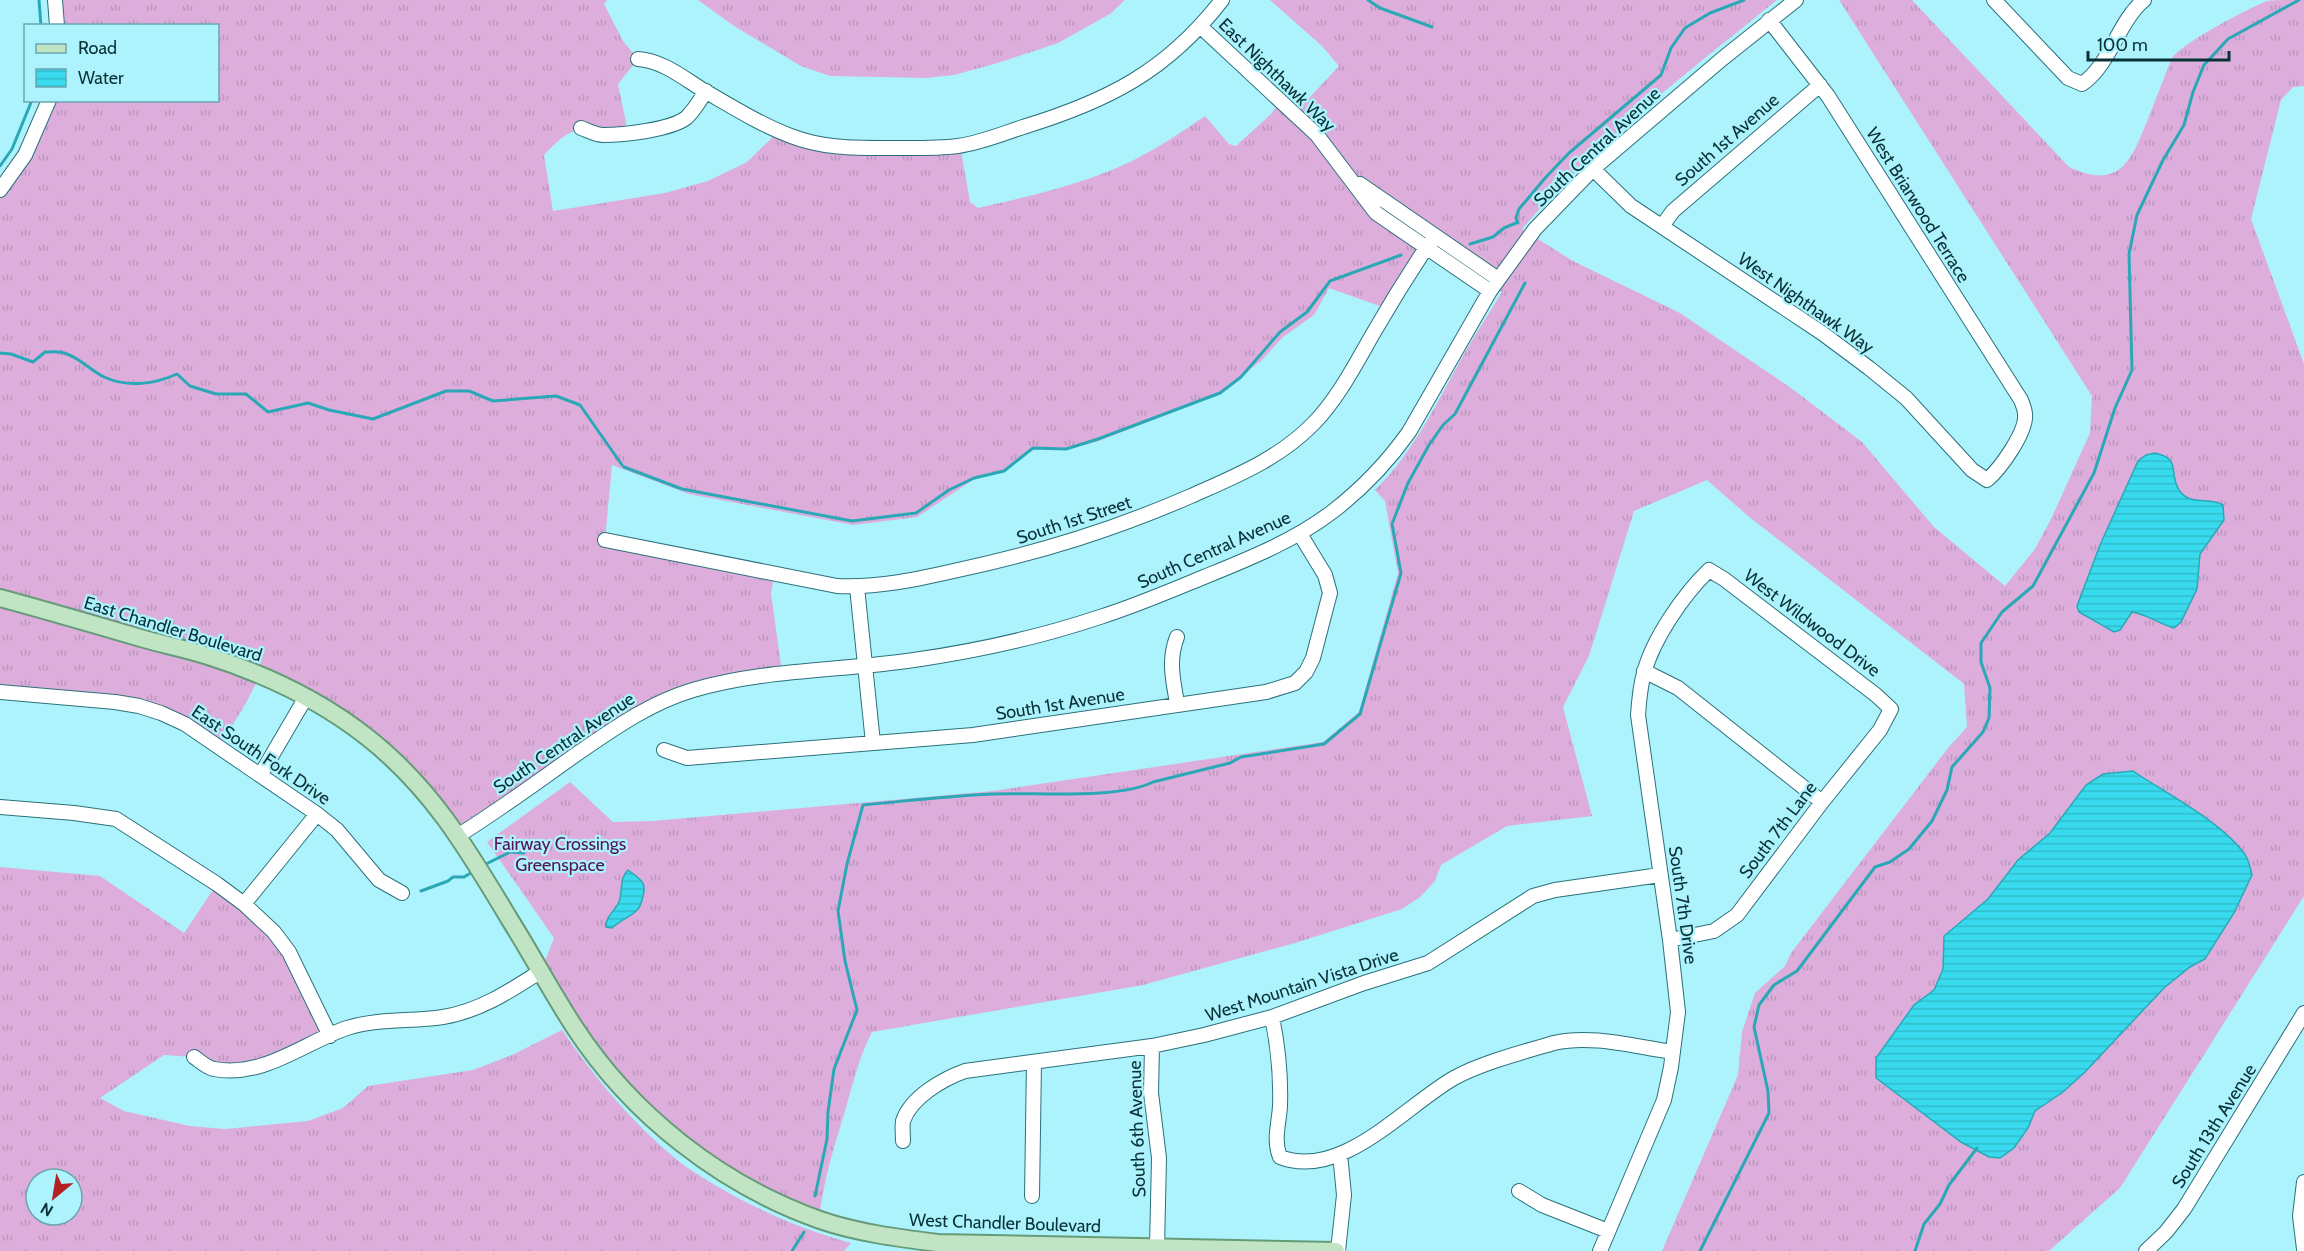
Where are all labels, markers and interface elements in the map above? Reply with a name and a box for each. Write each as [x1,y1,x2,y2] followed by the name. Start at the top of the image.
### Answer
[1214,14,1340,136] street label: East Nighthawk Way
[24,24,219,102] legend
[2088,24,2229,62] scale bar
[2097,34,2148,56] text: 100 m
[78,37,117,59] text: Road
[78,67,124,89] text: Water
[1529,83,1665,211] street label: South Central Avenue
[1671,89,1783,191] street label: South 1st Avenue
[1861,123,1975,287] street label: West Briarwood Terrace
[1734,248,1878,358] street label: West Nighthawk Way
[1014,491,1134,549] street label: South 1st Street
[1134,506,1294,594] street label: South Central Avenue
[1739,565,1885,681] street label: West Wildwood Drive
[81,591,265,667] street label: East Chandler Boulevard
[994,683,1126,725] street label: South 1st Avenue
[489,688,639,798] street label: South Central Avenue
[187,700,335,810] street label: East South Fork Drive
[1734,777,1822,883] street label: South 7th Lane
[494,833,626,876] park label: Fairway Crossings Greenspace
[1664,845,1702,965] street label: South 7th Drive
[1203,943,1401,1027] street label: West Mountain Vista Drive
[1124,1060,1150,1198] street label: South 6th Avenue
[2167,1060,2261,1192] street label: South 13th Avenue
[24,1167,84,1227] north arrow
[37,1199,56,1221] text: N
[909,1209,1101,1237] street label: West Chandler Boulevard

